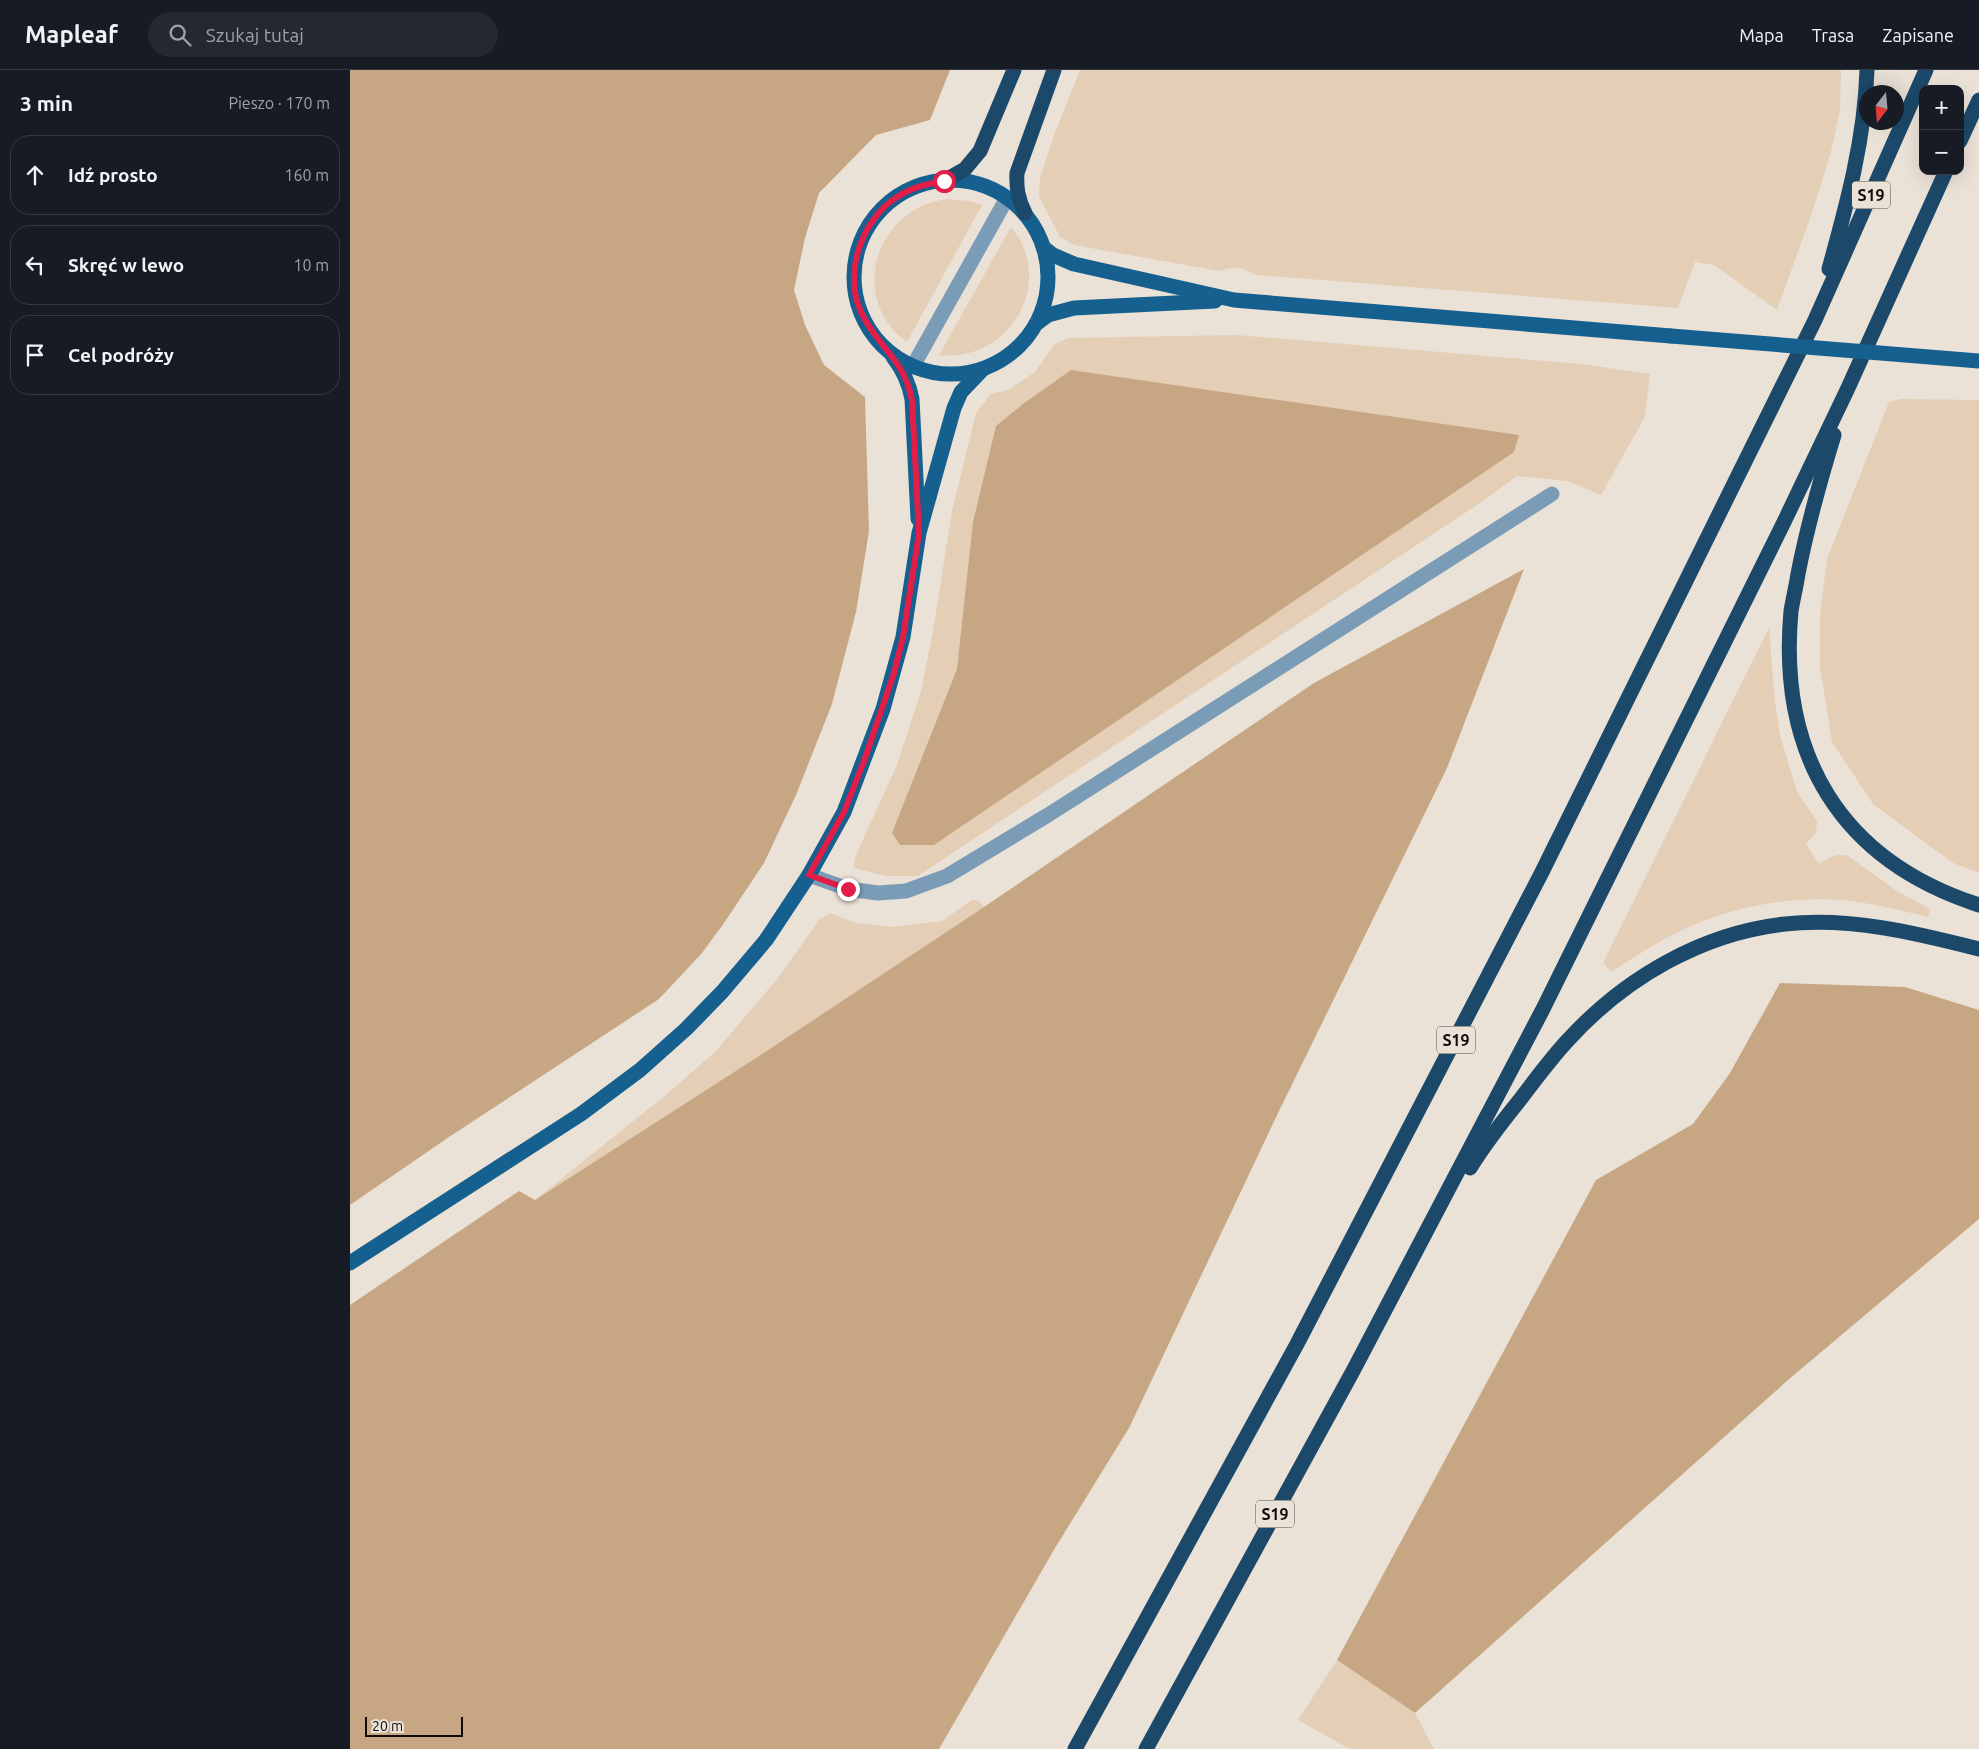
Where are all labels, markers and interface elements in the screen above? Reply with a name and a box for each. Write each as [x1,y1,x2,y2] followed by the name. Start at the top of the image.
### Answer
[148,12,498,57] search box
[25,21,118,48] text: Mapleaf
[166,21,194,49] icon: search
[206,24,304,46] text: Szukaj tutaj
[1739,25,1784,45] text: Mapa
[1812,25,1854,45] text: Trasa
[1882,25,1954,45] text: Zapisane
[1859,85,1904,130] north arrow
[1919,85,1964,175] map controls
[1919,85,1964,130] button: +
[20,91,73,115] text: 3 min
[228,94,330,112] text: Pieszo · 170 m
[1919,130,1964,175] button: −
[21,161,49,189] icon: ahead
[68,164,158,186] text: Idź prosto
[284,166,329,184] text: 160 m
[933,170,956,193] route start
[1852,182,1890,208] road number: S19
[21,251,49,279] icon: left
[68,254,184,276] text: Skręć w lewo
[293,256,329,274] text: 10 m
[21,341,49,369] icon: arrive
[68,344,174,366] text: Cel podróży
[837,878,860,901] route end
[1437,1026,1475,1054] road number: S19
[1256,1500,1294,1528] road number: S19
[365,1714,462,1737] scale bar
[372,1718,403,1734] text: 20 m

